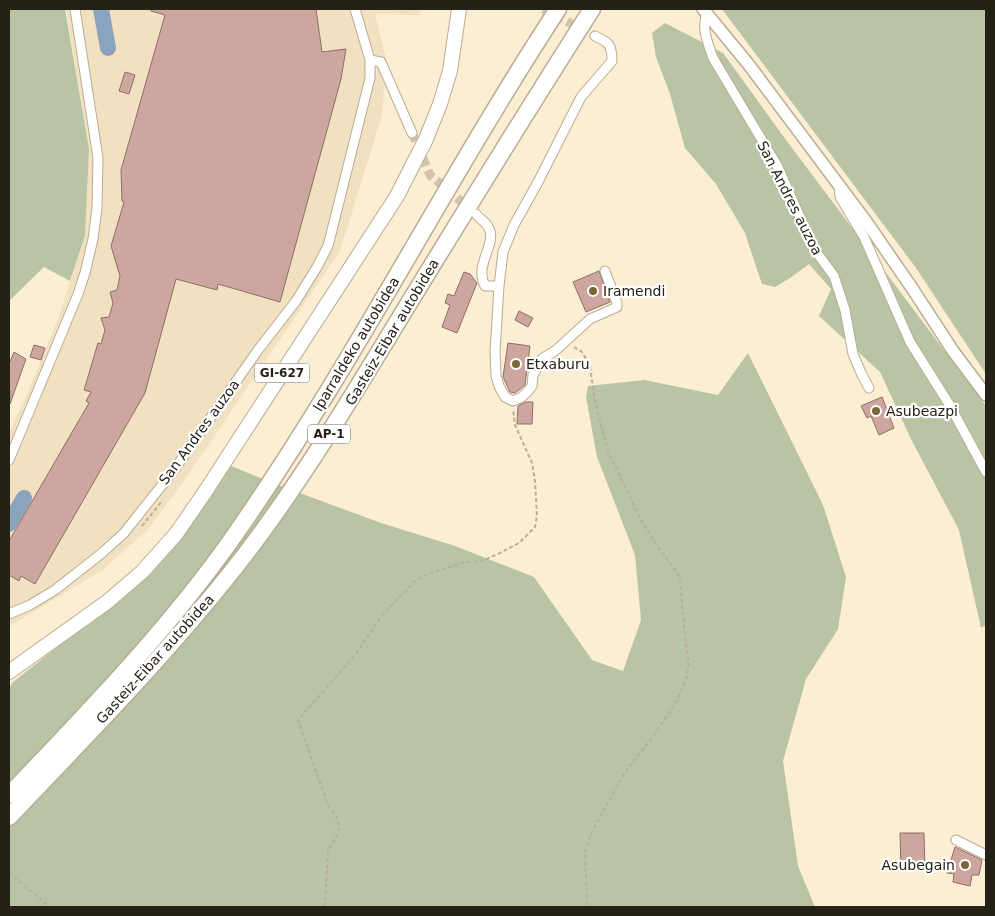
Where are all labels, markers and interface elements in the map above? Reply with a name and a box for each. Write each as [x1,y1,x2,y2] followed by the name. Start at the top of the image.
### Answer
[754,138,826,258] street label: San Andres auzoa
[342,256,442,408] street label: Gasteiz-Eibar autobidea
[310,274,402,414] street label: Iparraldeko autobidea
[603,283,665,299] place label: Iramendi
[587,285,599,297] marker: Iramendi
[526,356,590,372] place label: Etxaburu
[510,358,522,370] marker: Etxaburu
[254,363,310,382] road number: GI-627
[156,376,242,488] street label: San Andres auzoa
[886,403,958,419] place label: Asubeazpi
[870,405,882,417] marker: Asubeazpi
[308,424,350,444] road number: AP-1
[93,591,217,727] street label: Gasteiz-Eibar autobidea
[882,857,955,873] place label: Asubegain
[959,859,971,871] marker: Asubegain

